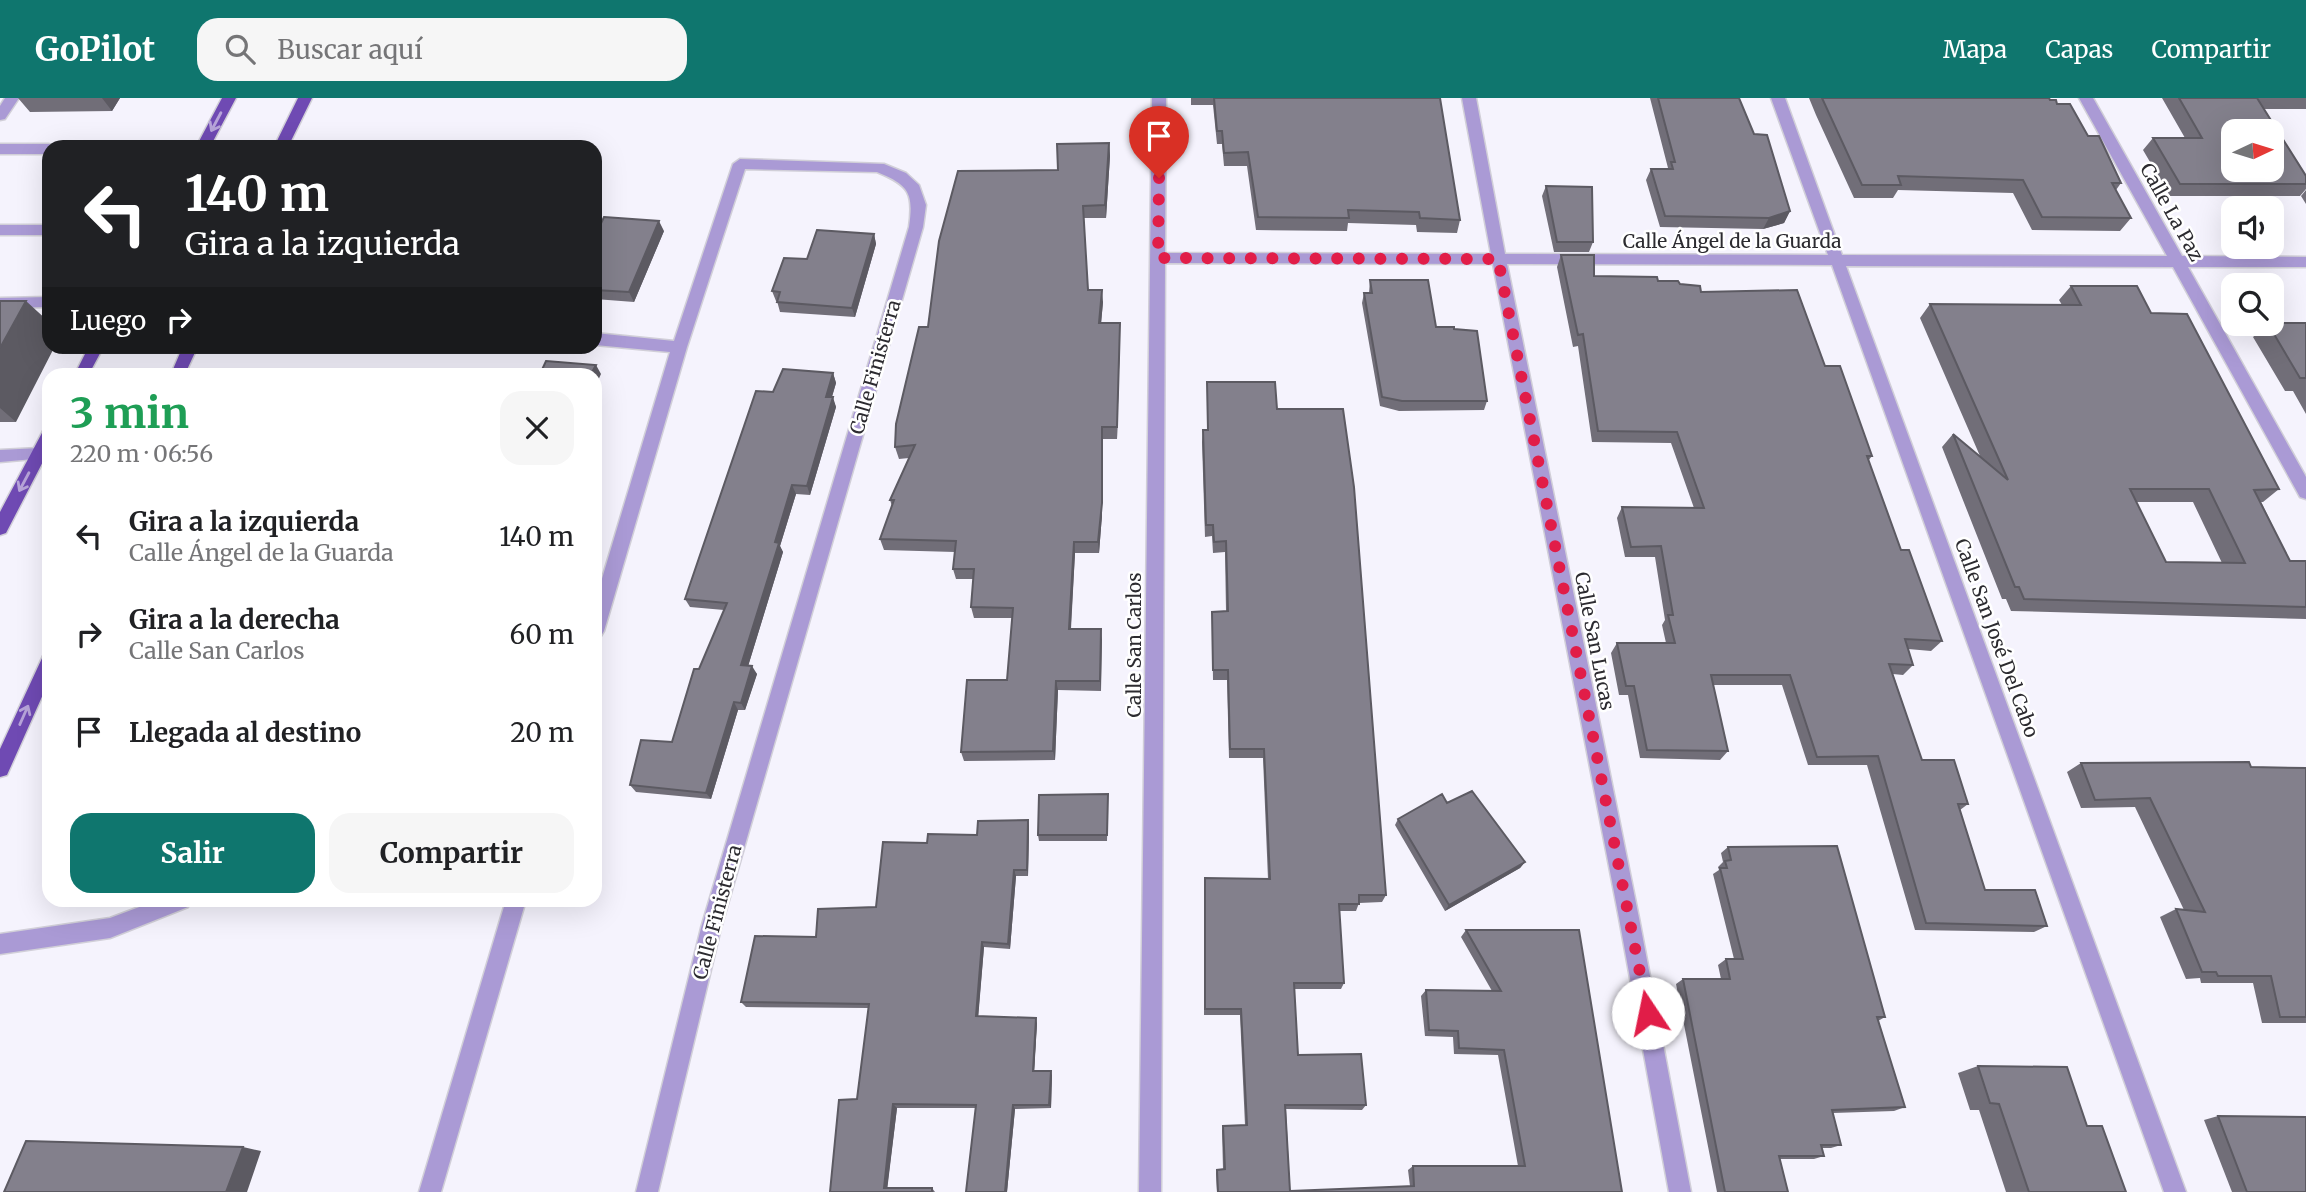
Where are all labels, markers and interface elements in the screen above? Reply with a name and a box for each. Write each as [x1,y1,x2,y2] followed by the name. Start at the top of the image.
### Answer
[197,18,687,81] search box
[35,29,155,70] text: GoPilot
[221,30,259,68] icon: search
[277,33,423,66] text: Buscar aquí
[1943,34,2007,65] text: Mapa
[2045,34,2113,65] text: Capas
[2151,34,2271,65] text: Compartir
[1129,106,1189,178] pin
[209,112,223,132] one-way arrow
[1140,117,1178,155] icon: arrive
[2221,119,2284,182] north arrow
[2221,119,2284,336] map controls
[2135,159,2209,265] street label: Calle La Paz
[185,163,329,224] text: 140 m
[70,168,161,259] icon: left
[2221,196,2284,259] button: sound
[185,224,460,264] text: Gira a la izquierda
[1623,229,1841,253] street label: Calle Ángel de la Guarda
[2221,273,2284,336] button: search
[844,297,906,437] street label: Calle Finisterra
[160,301,198,339] icon: right
[70,304,146,337] text: Luego
[70,387,189,439] text: 3 min
[500,391,574,465] button: close
[70,439,213,468] text: 220 m · 06:56
[17,471,31,492] one-way arrow
[129,505,359,538] text: Gira a la izquierda
[70,517,108,555] icon: left
[499,520,574,553] text: 140 m
[1950,535,2044,741] street label: Calle San José Del Cabo
[129,538,394,567] text: Calle Ángel de la Guarda
[1570,570,1620,712] street label: Calle San Lucas
[1122,573,1146,717] street label: Calle San Carlos
[129,603,340,636] text: Gira a la derecha
[70,615,108,653] icon: right
[510,618,574,651] text: 60 m
[129,636,305,665] text: Calle San Carlos
[18,705,32,726] one-way arrow
[70,713,108,751] icon: arrive
[129,716,361,749] text: Llegada al destino
[510,716,574,749] text: 20 m
[70,813,315,893] button: Salir
[329,813,574,893] button: Compartir
[687,842,747,982] street label: Calle Finisterra
[1611,976,1685,1050] position arrow

